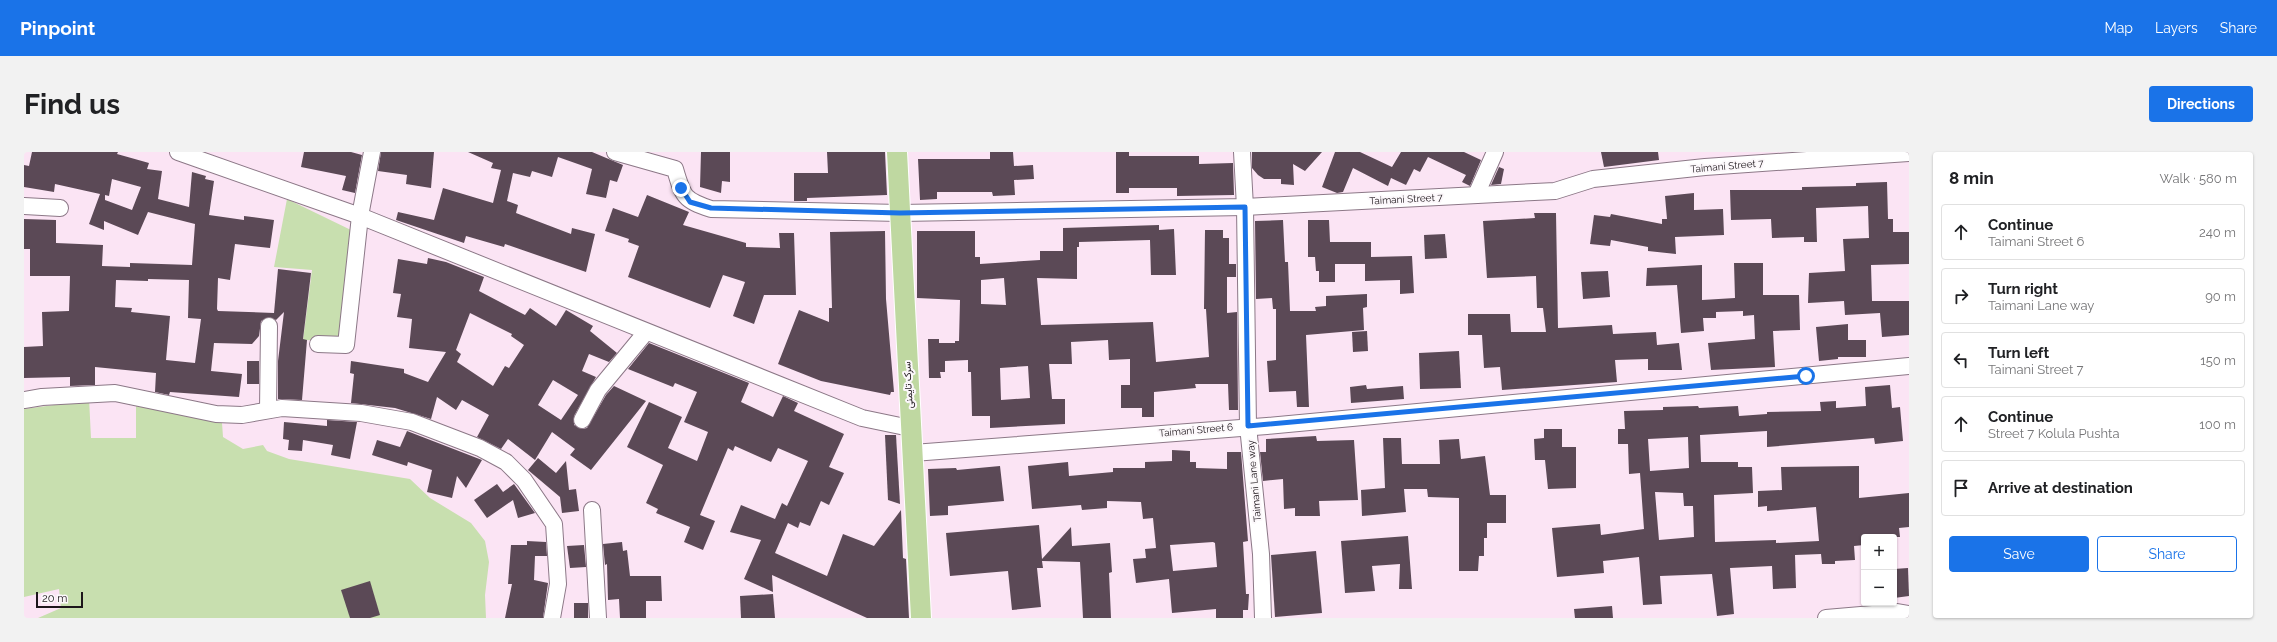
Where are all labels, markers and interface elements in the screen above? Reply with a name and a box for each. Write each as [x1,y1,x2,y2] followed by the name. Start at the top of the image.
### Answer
[20,17,95,39] text: Pinpoint
[2105,20,2133,36] text: Map
[2155,20,2198,36] text: Layers
[2220,20,2257,36] text: Share
[2149,86,2253,122] button: Directions
[24,88,120,121] text: Find us
[1690,157,1765,175] street label: Taimani Street 7
[1949,168,1994,188] text: 8 min
[2159,171,2237,186] text: Walk · 580 m
[672,179,690,197] route end
[1369,192,1444,206] street label: Taimani Street 7
[1988,216,2053,234] text: Continue
[1950,221,1972,243] icon: ahead
[2199,225,2236,240] text: 240 m
[1988,234,2084,249] text: Taimani Street 6
[1988,280,2058,298] text: Turn right
[1950,285,1972,307] icon: right
[2205,289,2236,304] text: 90 m
[1988,298,2094,313] text: Taimani Lane way
[1988,344,2049,362] text: Turn left
[1950,349,1972,371] icon: left
[2200,353,2236,368] text: 150 m
[901,361,916,409] street label: سرک تایمنی
[1988,362,2084,377] text: Taimani Street 7
[1797,367,1815,385] route start
[1988,408,2053,426] text: Continue
[1950,413,1972,435] icon: ahead
[2199,417,2236,432] text: 100 m
[1159,421,1233,439] street label: Taimani Street 6
[1988,426,2120,441] text: Street 7 Kolula Pushta
[1245,439,1263,522] street label: Taimani Lane way
[1950,477,1972,499] icon: arrive
[1988,479,2133,497] text: Arrive at destination
[1861,534,1897,606] map controls
[1861,534,1897,570] button: +
[1949,536,2089,572] button: Save
[2097,536,2237,572] button: Share
[1861,570,1897,606] button: −
[36,590,83,609] scale bar
[42,592,67,605] text: 20 m

